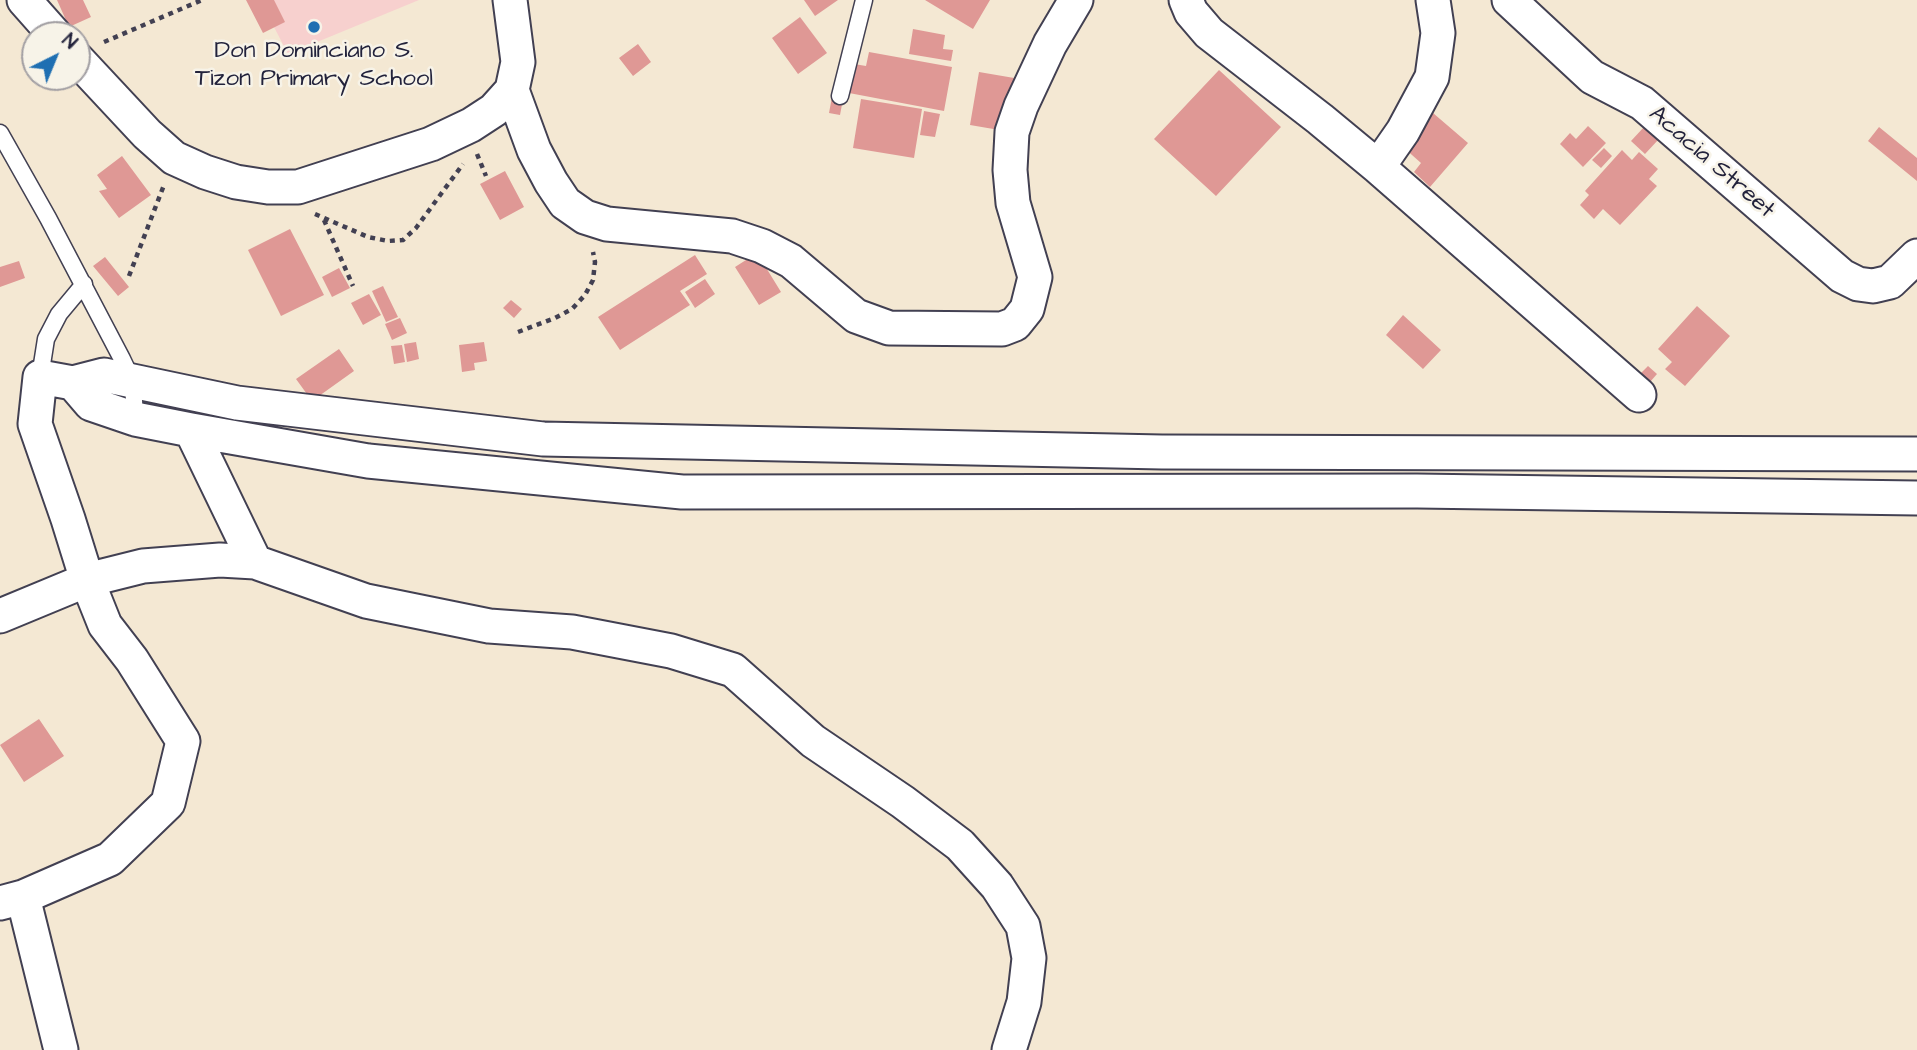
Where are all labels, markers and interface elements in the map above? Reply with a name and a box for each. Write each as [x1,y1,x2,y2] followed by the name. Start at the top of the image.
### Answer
[306,19,322,35] marker: Don Dominciano S. Tizon Primary School
[21,21,91,91] north arrow
[56,28,83,56] text: N
[195,38,433,94] place label: Don Dominciano S. Tizon Primary School
[1642,100,1780,226] street label: Acacia Street

